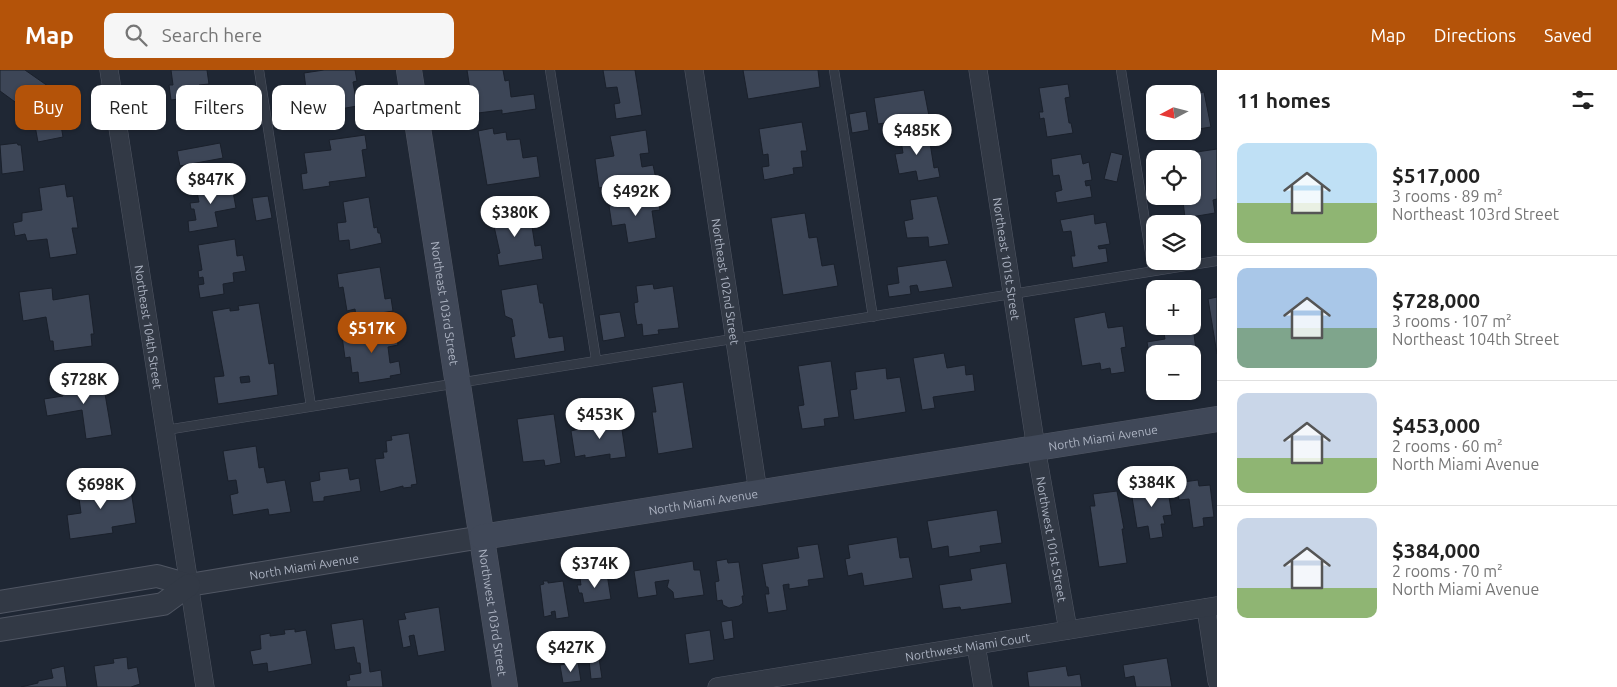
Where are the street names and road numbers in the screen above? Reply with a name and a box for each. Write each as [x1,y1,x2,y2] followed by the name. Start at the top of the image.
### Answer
[991,197,1023,321] street label: Northeast 101st Street
[710,217,742,346] street label: Northeast 102nd Street
[429,240,461,366] street label: Northeast 103rd Street
[133,264,165,390] street label: Northeast 104th Street
[1047,422,1159,452] street label: North Miami Avenue
[1035,476,1069,603] street label: Northwest 101st Street
[648,486,759,517] street label: North Miami Avenue
[477,548,510,677] street label: Northwest 103rd Street
[248,551,360,581] street label: North Miami Avenue
[904,630,1031,663] street label: Northwest Miami Court

